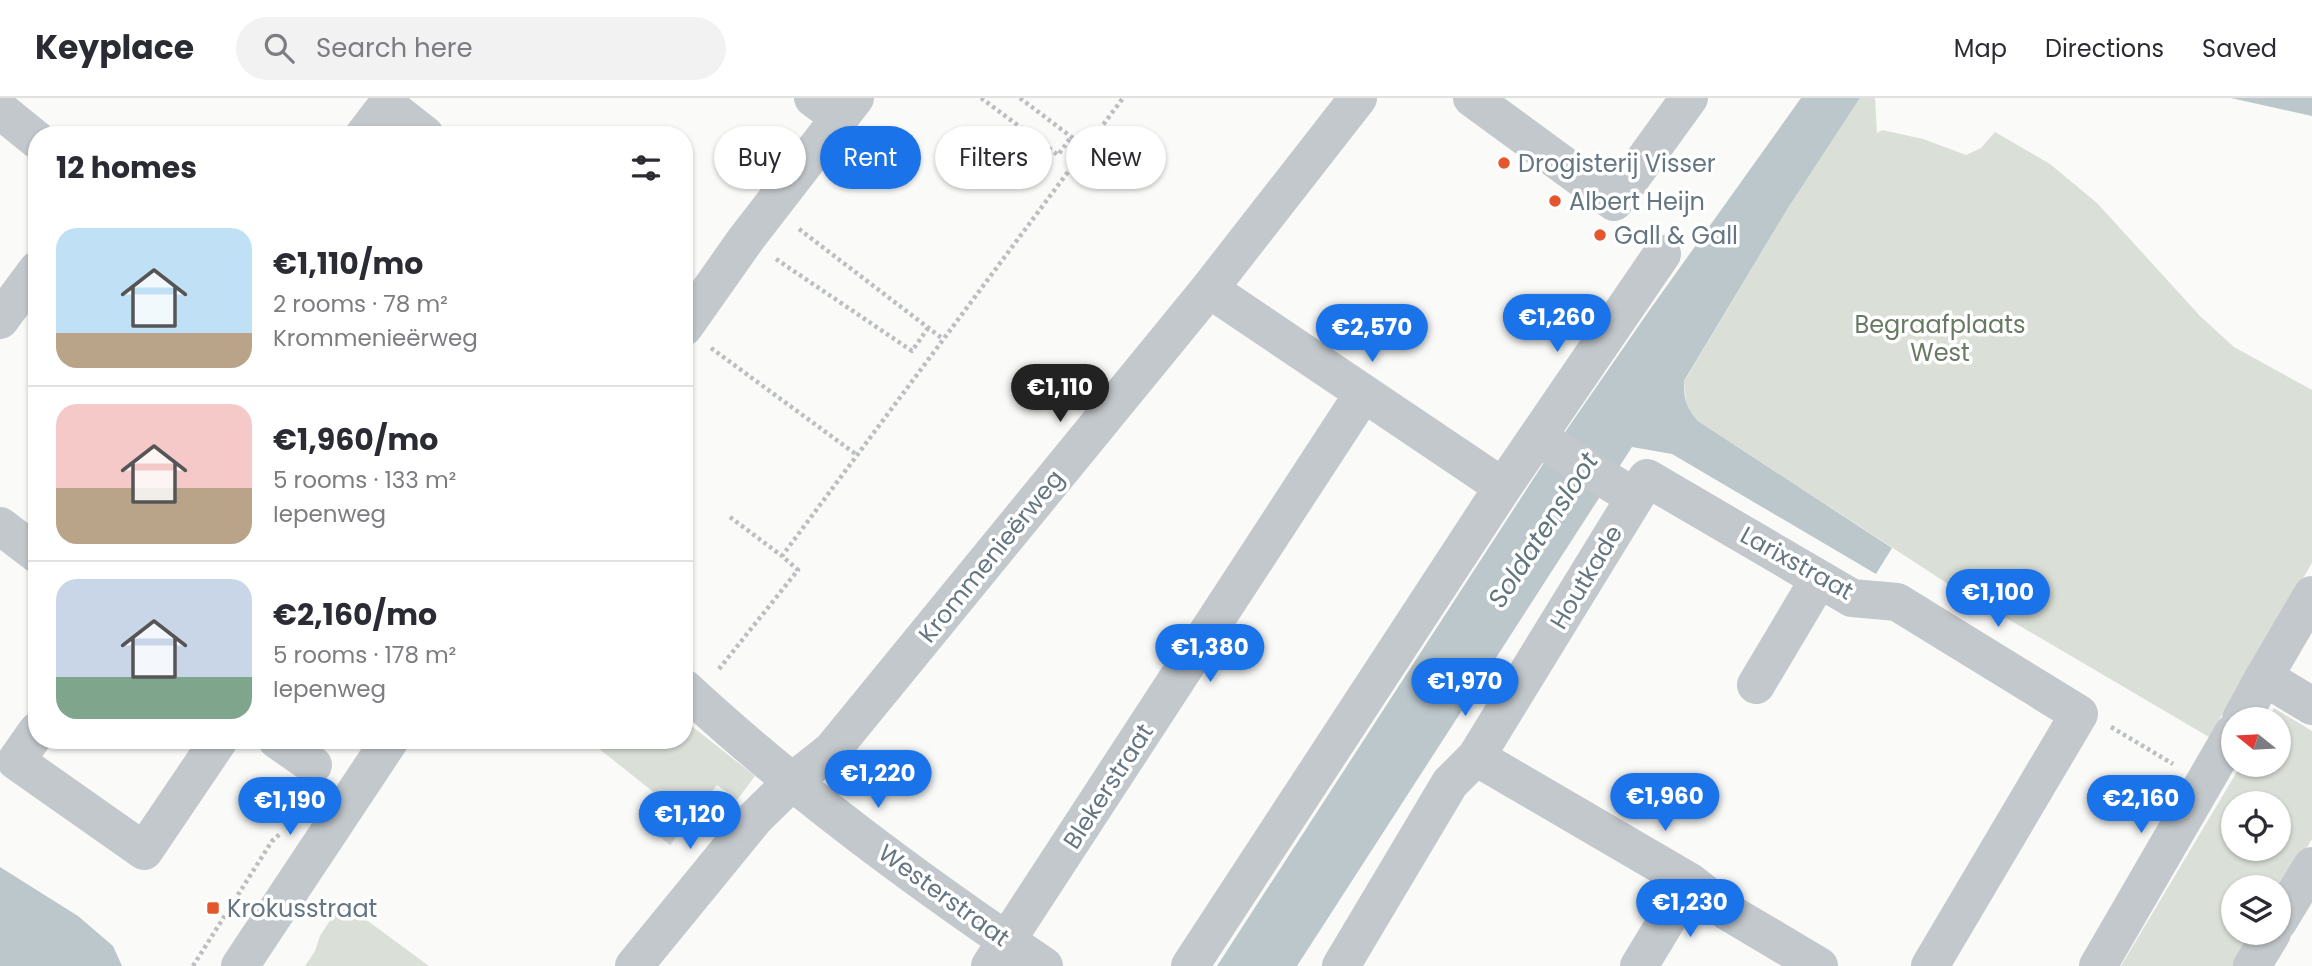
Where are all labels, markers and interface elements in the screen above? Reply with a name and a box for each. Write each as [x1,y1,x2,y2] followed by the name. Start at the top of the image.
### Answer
[236,17,726,80] search box
[35,24,194,71] text: Keyplace
[260,29,298,67] icon: search
[316,30,473,66] text: Search here
[1954,32,2007,65] text: Map
[2045,32,2164,65] text: Directions
[2202,32,2277,65] text: Saved
[714,126,806,189] chip: Buy
[820,126,921,189] chip: Rent
[935,126,1052,189] chip: Filters
[1066,126,1166,189] chip: New
[56,146,197,189] text: 12 homes
[1518,147,1716,180] place label: Drogisterij Visser
[627,149,665,187] icon: filters
[1496,155,1512,171] marker: Drogisterij Visser
[1569,185,1705,218] place label: Albert Heijn
[1547,193,1563,209] marker: Albert Heijn
[1614,219,1738,252] place label: Gall & Gall
[1592,227,1608,243] marker: Gall & Gall
[273,242,423,285] text: €1,110/mo
[112,256,196,340] icon: home
[273,288,448,320] text: 2 rooms · 78 m²
[1500,294,1614,354] pin: €1,260
[1519,301,1595,333] text: €1,260
[1315,304,1429,364] pin: €2,570
[1855,308,2025,369] park label: Begraafplaats West
[1332,311,1412,343] text: €2,570
[273,322,478,354] text: Krommenieërweg
[1003,364,1117,424] pin: €1,110
[1027,371,1093,403] text: €1,110
[273,418,438,461] text: €1,960/mo
[112,432,196,516] icon: home
[1479,445,1607,615] water label: Soldatensloot
[911,463,1071,649] street label: Krommenieërweg
[273,464,456,496] text: 5 rooms · 133 m²
[273,498,386,530] text: Iepenweg
[1735,518,1859,608] street label: Larixstraat
[1542,519,1630,635] street label: Houtkade
[1941,570,2055,629] pin: €1,100
[1962,576,2034,608] text: €1,100
[273,593,437,636] text: €2,160/mo
[112,607,196,691] icon: home
[1153,624,1267,684] pin: €1,380
[1171,631,1249,663] text: €1,380
[273,639,456,671] text: 5 rooms · 178 m²
[1408,658,1522,718] pin: €1,970
[1427,665,1503,697] text: €1,970
[273,673,386,705] text: Iepenweg
[2221,707,2291,777] north arrow
[2221,707,2291,945] map controls
[1055,717,1161,855] street label: Blekerstraat
[821,750,935,810] pin: €1,220
[841,757,915,789] text: €1,220
[1608,774,1722,833] pin: €1,960
[2084,776,2198,835] pin: €2,160
[233,778,347,837] pin: €1,190
[1626,780,1704,812] text: €1,960
[2103,782,2179,814] text: €2,160
[254,784,326,816] text: €1,190
[2221,791,2291,861] button: locate
[633,792,747,851] pin: €1,120
[655,798,725,830] text: €1,120
[872,836,1016,954] street label: Westerstraat
[2221,875,2291,945] button: layers
[1633,880,1747,939] pin: €1,230
[1652,886,1728,918] text: €1,230
[227,892,377,925] place label: Krokusstraat
[205,900,221,916] marker: Krokusstraat

